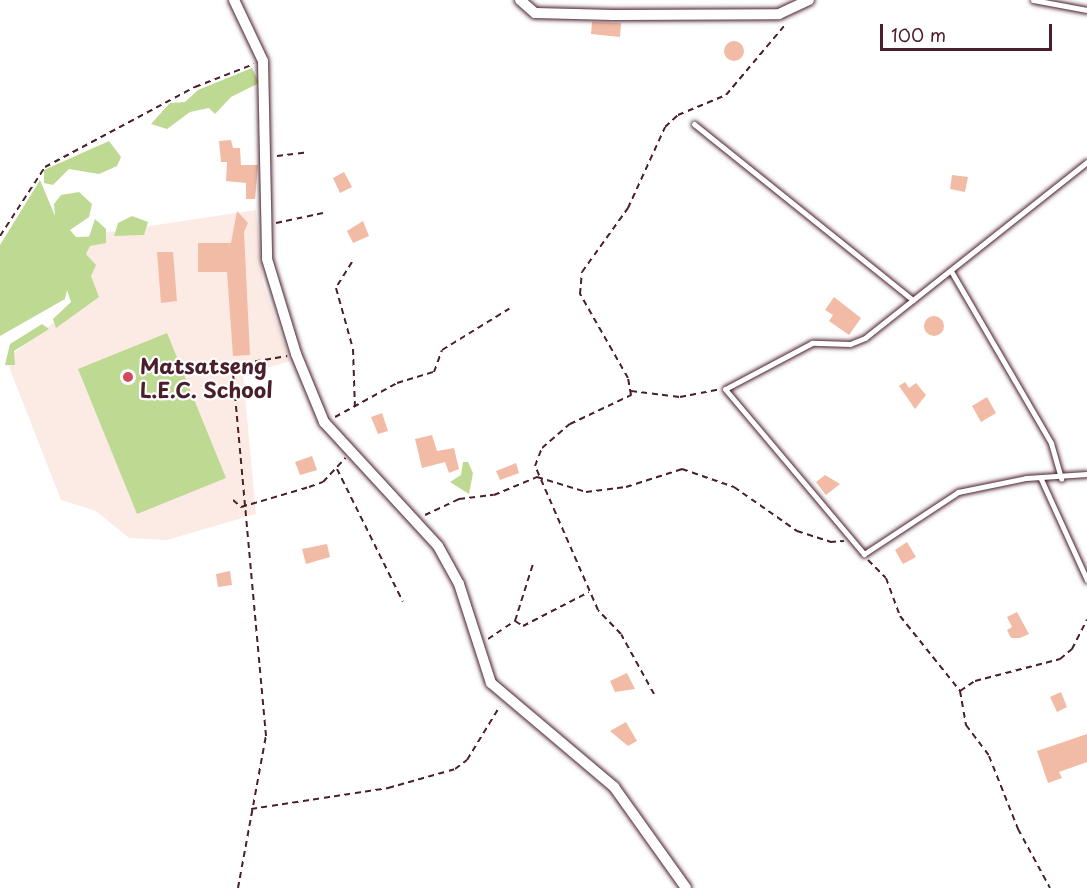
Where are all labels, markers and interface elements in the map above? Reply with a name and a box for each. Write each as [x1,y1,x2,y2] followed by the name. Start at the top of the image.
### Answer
[883,12,1056,50] scale bar
[891,21,946,48] text: 100 m
[140,352,273,402] place label: Matsatseng L.E.C. School
[121,370,135,384] marker: Matsatseng L.E.C. School

